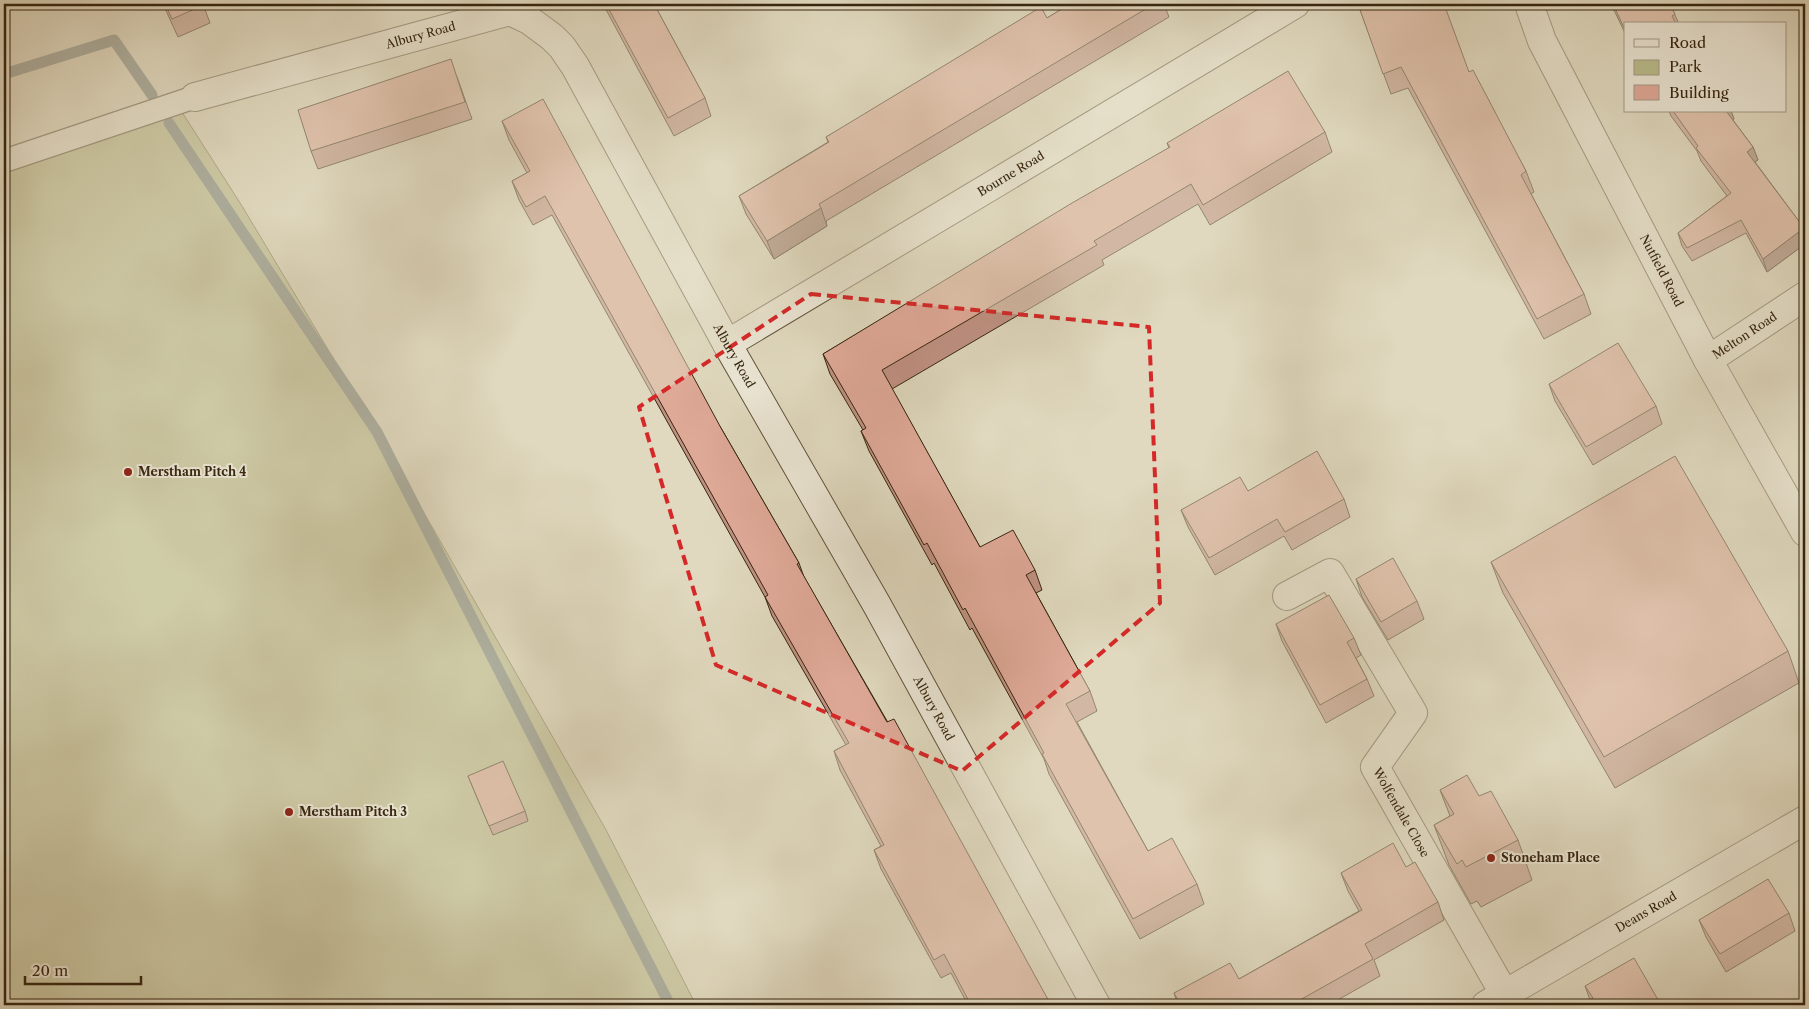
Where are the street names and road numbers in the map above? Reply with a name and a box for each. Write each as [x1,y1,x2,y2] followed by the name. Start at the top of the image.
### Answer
[383,18,458,52] street label: Albury Road
[975,147,1048,199] street label: Bourne Road
[1637,232,1687,310] street label: Nutfield Road
[1709,308,1780,362] street label: Melton Road
[710,320,759,391] street label: Albury Road
[910,672,958,744] street label: Albury Road
[1369,764,1433,860] street label: Wolfendale Close
[1612,888,1680,935] street label: Deans Road

